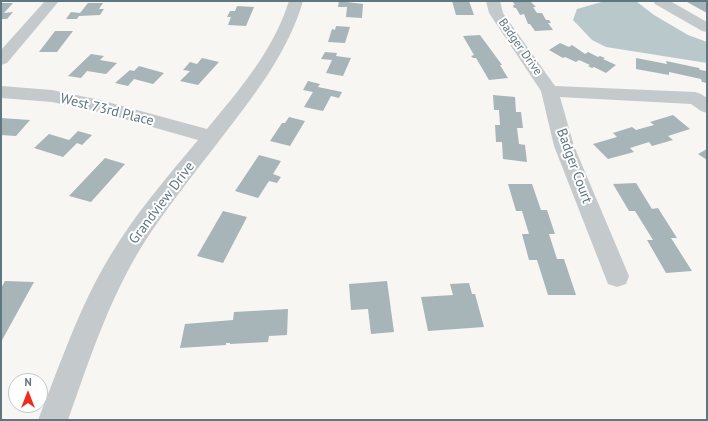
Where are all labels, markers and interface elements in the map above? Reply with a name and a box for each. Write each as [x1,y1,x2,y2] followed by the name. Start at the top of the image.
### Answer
[495,16,545,78] street label: Badger Drive
[59,90,155,130] street label: West 73rd Place
[553,126,595,206] street label: Badger Court
[126,159,198,247] street label: Grandview Drive
[8,373,48,413] north arrow
[24,375,32,389] text: N

